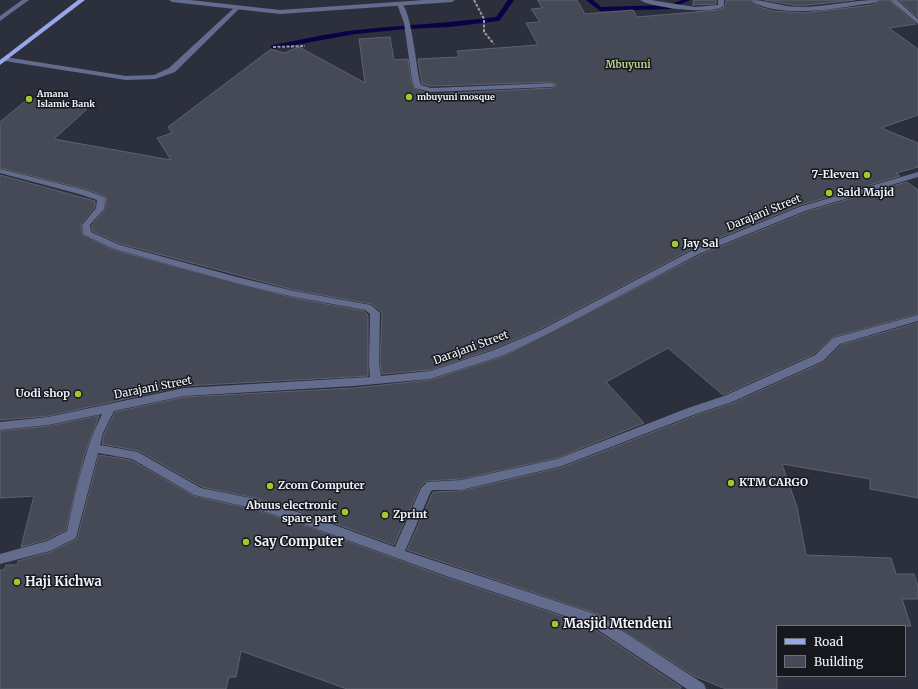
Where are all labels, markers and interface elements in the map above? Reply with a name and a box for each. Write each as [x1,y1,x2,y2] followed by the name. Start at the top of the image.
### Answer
[605,59,651,71] district label: Mbuyuni
[37,89,95,110] place label: Amana Islamic Bank
[404,92,414,102] marker: mbuyuni mosque
[417,92,495,102] place label: mbuyuni mosque
[24,94,34,104] marker: Amana Islamic Bank
[812,168,859,182] place label: 7-Eleven
[862,170,872,180] marker: 7-Eleven
[837,186,894,200] place label: Said Majid
[824,188,834,198] marker: Said Majid
[725,192,803,234] street label: Darajani Street
[683,237,719,251] place label: Jay Sal
[670,239,680,249] marker: Jay Sal
[432,328,510,368] street label: Darajani Street
[113,374,193,402] street label: Darajani Street
[16,387,70,401] place label: Uodi shop
[73,389,83,399] marker: Uodi shop
[739,476,808,490] place label: KTM CARGO
[726,478,736,488] marker: KTM CARGO
[278,479,365,493] place label: Zcom Computer
[265,481,275,491] marker: Zcom Computer
[246,499,337,525] place label: Abuus electronic spare part
[340,507,350,517] marker: Abuus electronic spare part
[393,508,428,522] place label: Zprint
[380,510,390,520] marker: Zprint
[254,534,343,550] place label: Say Computer
[241,537,251,547] marker: Say Computer
[25,574,102,590] place label: Haji Kichwa
[12,577,22,587] marker: Haji Kichwa
[563,616,672,632] place label: Masjid Mtendeni
[550,619,560,629] marker: Masjid Mtendeni
[776,625,906,677] legend
[814,634,843,649] text: Road
[814,654,863,669] text: Building

